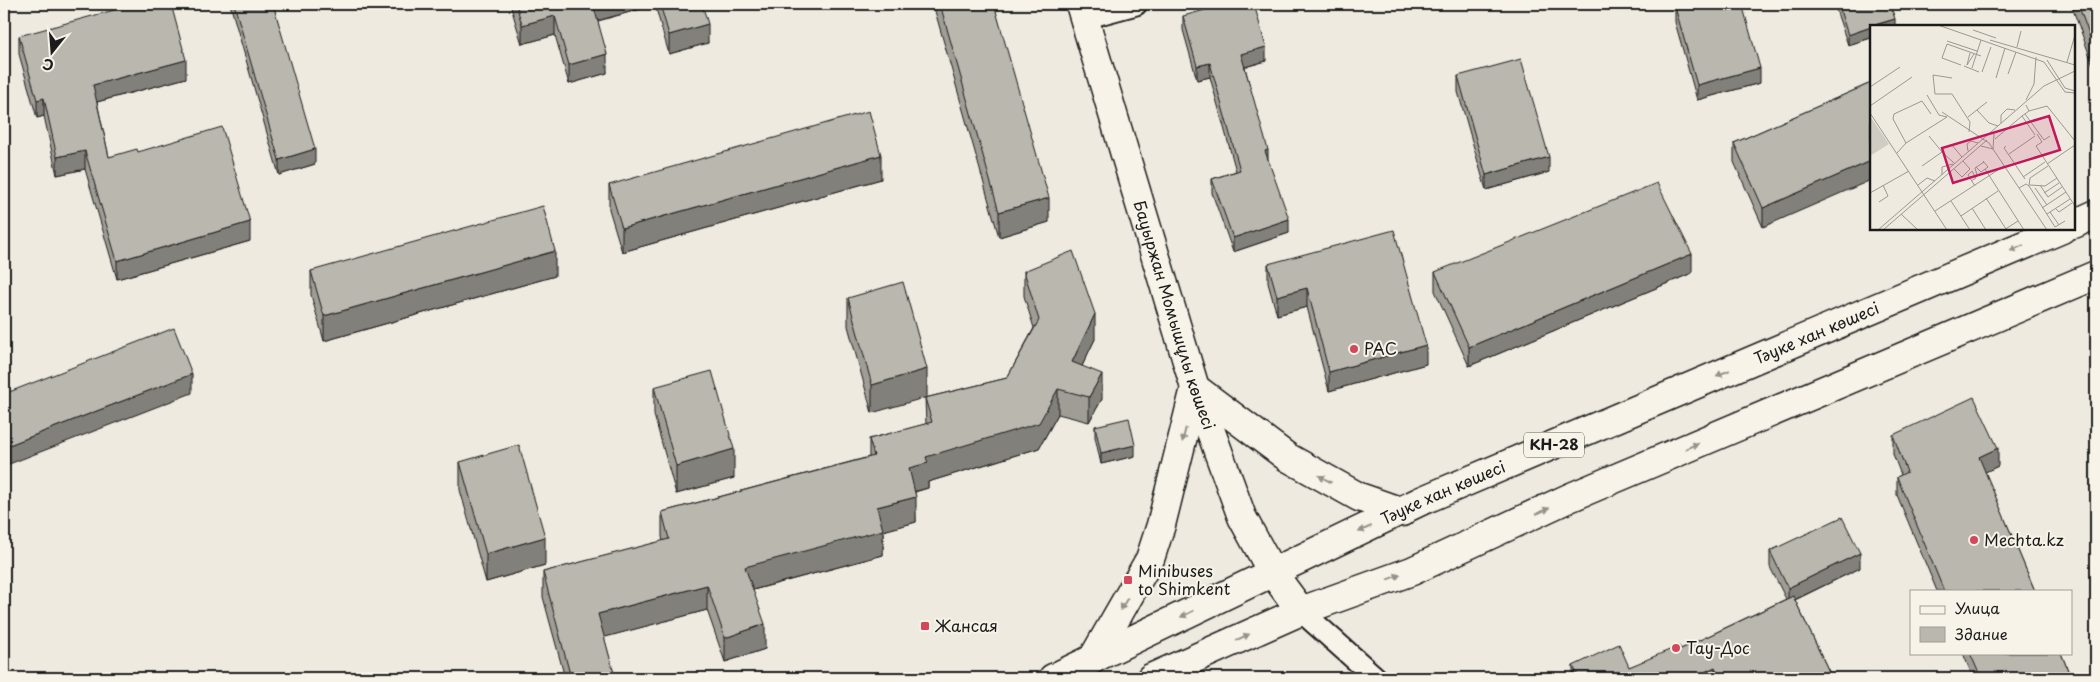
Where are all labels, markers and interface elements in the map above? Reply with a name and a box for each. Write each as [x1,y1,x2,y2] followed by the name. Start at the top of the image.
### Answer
[1870,25,2075,230] inset map
[28,28,78,78] north arrow
[40,53,56,76] text: С
[1128,197,1222,433] street label: Бауыржан Момышұлы көшесі
[2010,244,2024,252] one-way arrow
[1750,295,1882,369] street label: Тәуке хан көшесі
[1364,336,1397,360] place label: РАС
[1348,343,1360,355] marker: РАС
[1716,369,1730,377] one-way arrow
[1179,428,1187,443] one-way arrow
[1524,432,1584,458] road number: КН-28
[1685,442,1700,450] one-way arrow
[1376,454,1509,530] street label: Тәуке хан көшесі
[1319,474,1332,483] one-way arrow
[1536,506,1550,514] one-way arrow
[1358,524,1373,533] one-way arrow
[1984,527,2064,551] place label: Mechta.kz
[1968,534,1980,546] marker: Mechta.kz
[1138,558,1231,600] place label: Minibuses to Shimkent
[1387,573,1402,580] one-way arrow
[1122,574,1134,586] marker: Minibuses to Shimkent
[1910,590,2072,654] legend
[1955,596,2000,619] text: Улица
[1120,597,1129,611] one-way arrow
[1180,610,1194,618] one-way arrow
[934,613,998,637] place label: Жансая
[919,620,931,632] marker: Жансая
[1955,622,2008,645] text: Здание
[1236,632,1250,640] one-way arrow
[1686,635,1750,659] place label: Тау-Дос
[1670,642,1682,654] marker: Тау-Дос

